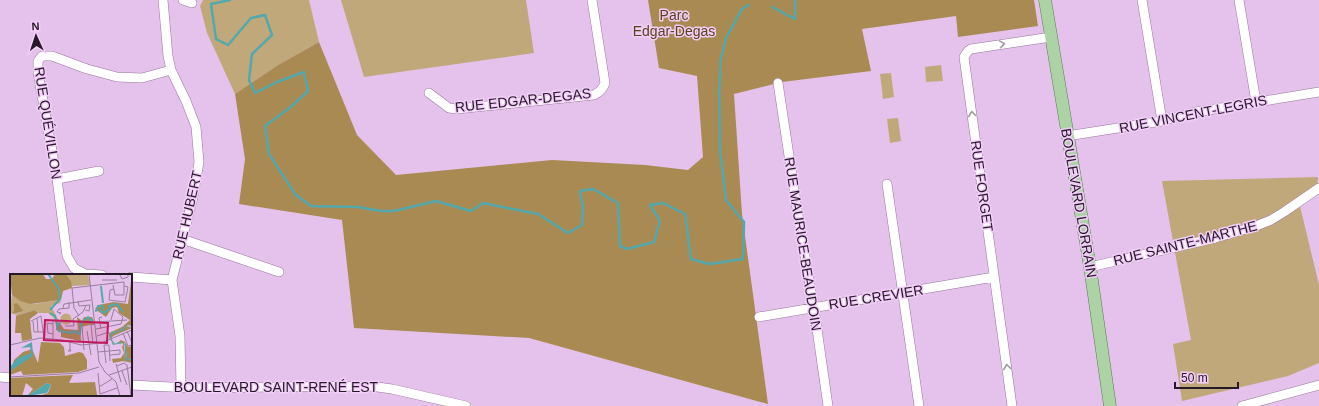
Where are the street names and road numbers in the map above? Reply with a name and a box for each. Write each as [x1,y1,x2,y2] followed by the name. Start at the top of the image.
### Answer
[31,66,65,180] street label: RUE QUÉVILLON
[454,85,592,115] street label: RUE EDGAR-DEGAS
[1118,92,1268,136] street label: RUE VINCENT-LEGRIS
[1058,127,1100,279] street label: BOULEVARD LORRAIN
[968,139,996,233] street label: RUE FORGET
[781,156,825,332] street label: RUE MAURICE-BEAUDOIN
[169,169,205,261] street label: RUE HUBERT
[1111,217,1259,269] street label: RUE SAINTE-MARTHE
[827,282,925,312] street label: RUE CREVIER
[174,379,379,395] street label: BOULEVARD SAINT-RENÉ EST

